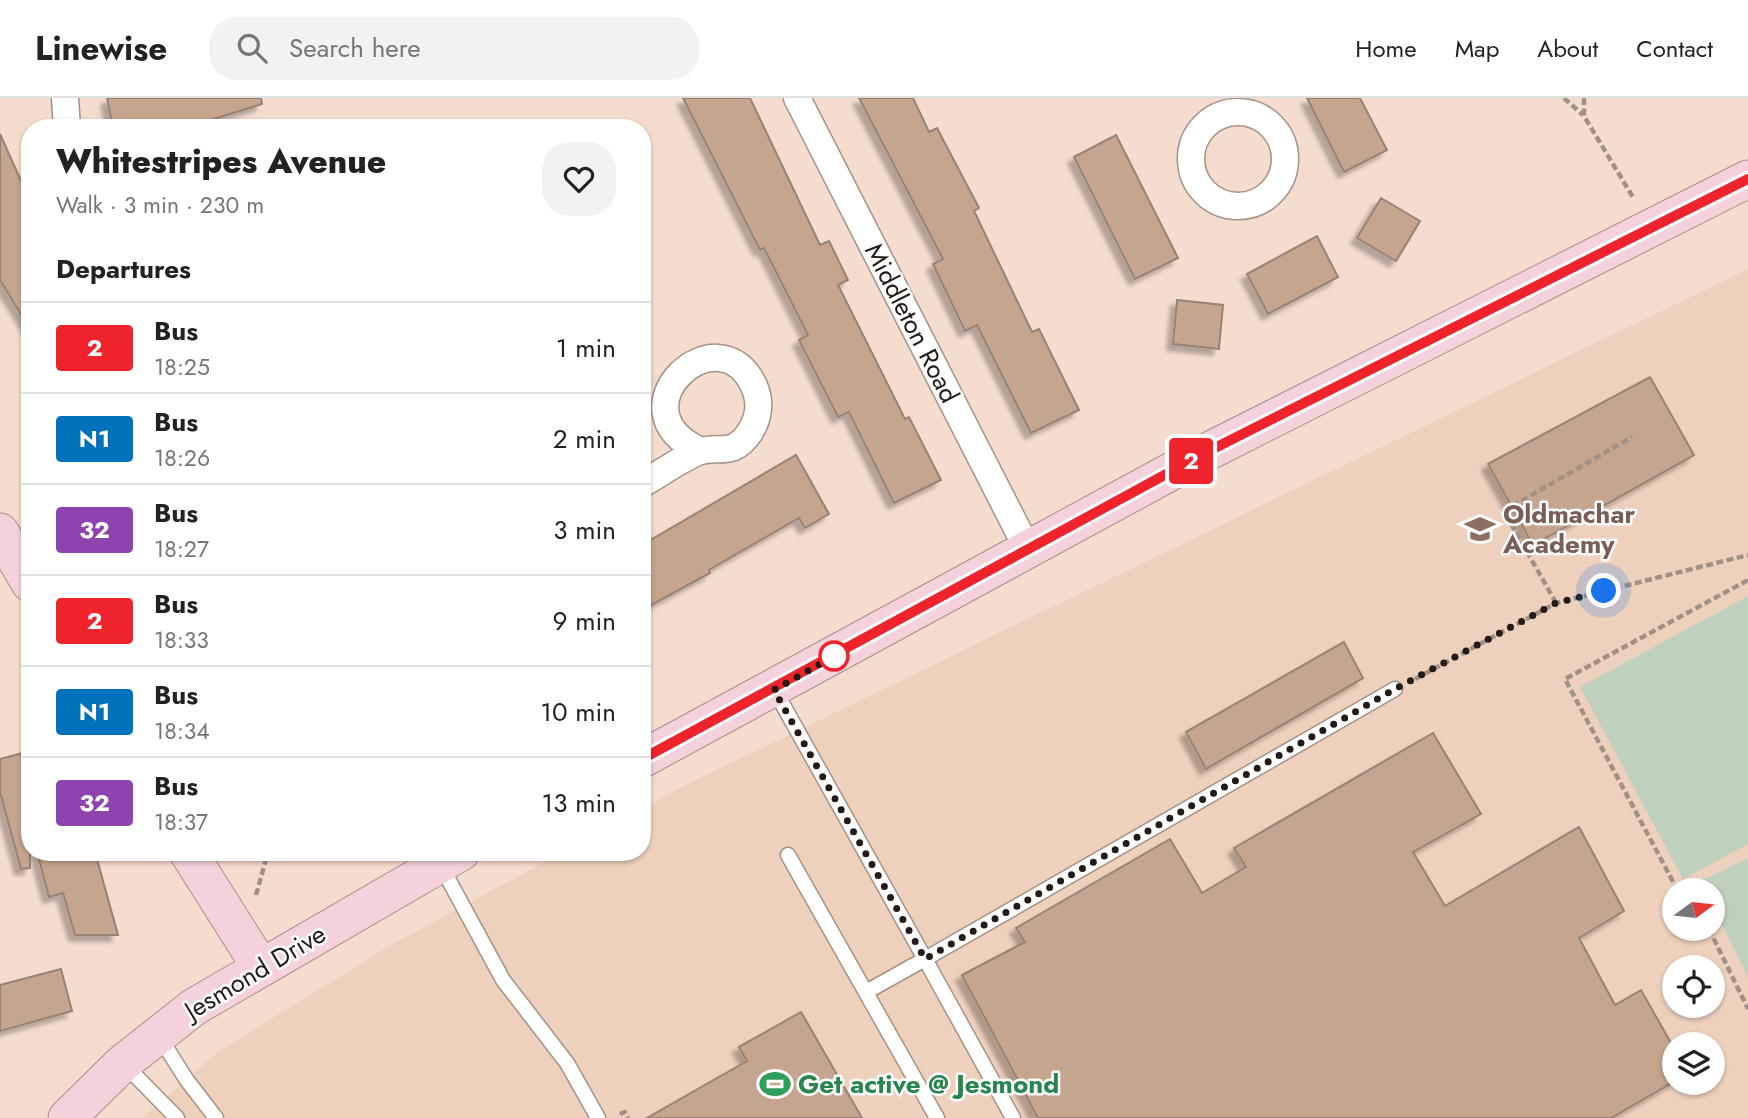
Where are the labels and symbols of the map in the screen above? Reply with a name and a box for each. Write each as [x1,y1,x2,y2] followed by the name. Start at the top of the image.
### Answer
[855,236,969,410] street label: Middleton Road
[1168,438,1214,484] line badge: 2
[1502,495,1635,563] place label: Oldmachar Academy
[1463,512,1497,546] school or university icon: Oldmachar Academy
[1586,573,1621,608] your location
[819,641,849,671] unlabelled marker
[1662,878,1726,942] north arrow
[175,915,333,1031] street label: Jesmond Drive
[798,1065,1059,1103] place label: Get active @ Jesmond
[758,1067,792,1101] sports icon: Get active @ Jesmond

